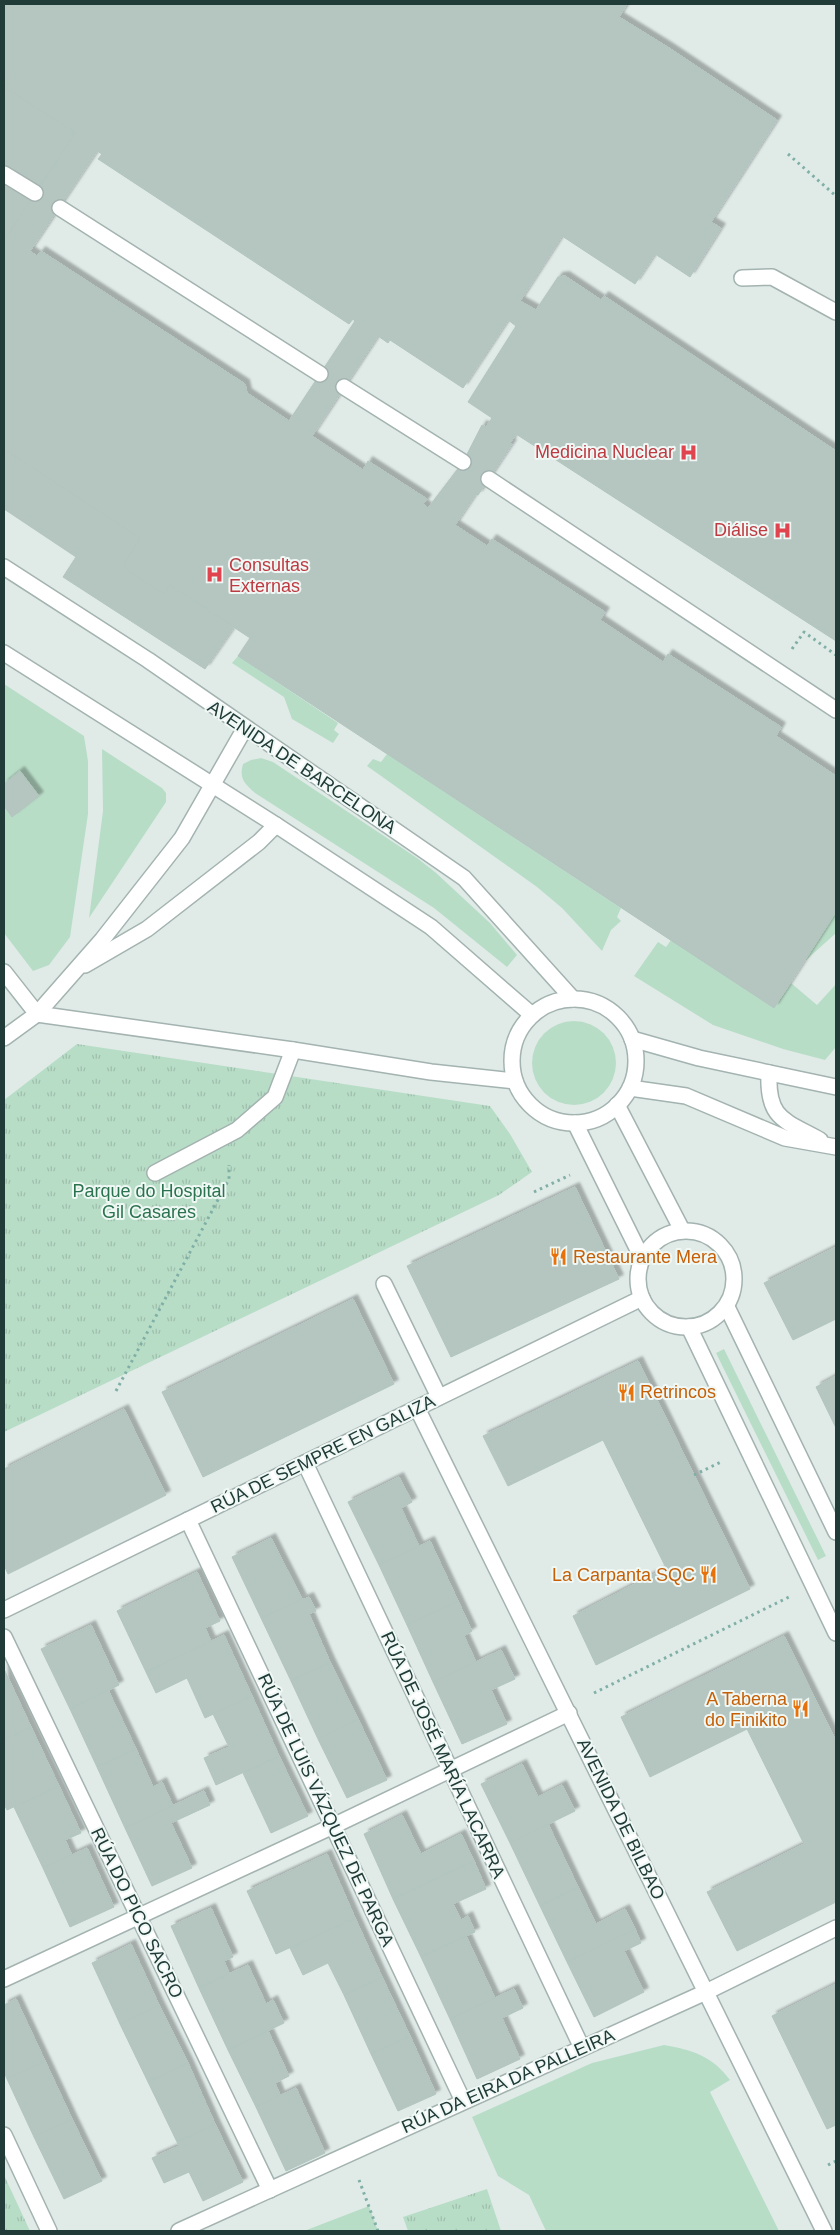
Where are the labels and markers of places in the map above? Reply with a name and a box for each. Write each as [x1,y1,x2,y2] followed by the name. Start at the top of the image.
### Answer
[535,442,674,462] place label: Medicina Nuclear
[678,442,698,462] hospital icon: Medicina Nuclear
[714,520,768,540] place label: Diálise
[772,520,792,540] hospital icon: Diálise
[229,555,309,596] place label: Consultas Externas
[205,565,225,585] hospital icon: Consultas Externas
[549,1247,569,1267] restaurant icon: Restaurante Mera
[573,1247,718,1267] place label: Restaurante Mera
[616,1382,636,1402] restaurant icon: Retrincos
[640,1382,716,1402] place label: Retrincos
[552,1565,695,1585] place label: La Carpanta SQC
[699,1565,719,1585] restaurant icon: La Carpanta SQC
[705,1689,788,1730] place label: A Taberna do Finikito
[791,1699,811,1719] restaurant icon: A Taberna do Finikito

